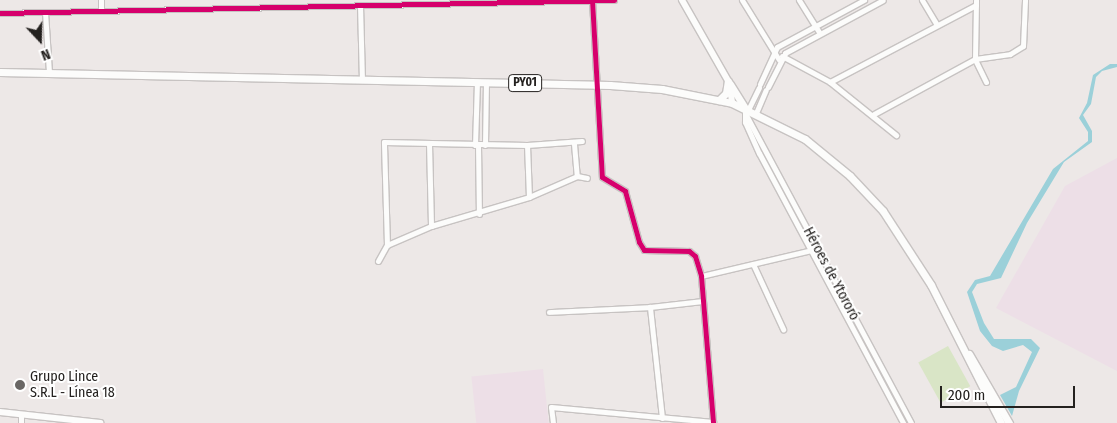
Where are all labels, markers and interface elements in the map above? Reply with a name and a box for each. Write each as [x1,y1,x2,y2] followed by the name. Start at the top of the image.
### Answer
[15,15,65,65] north arrow
[39,45,53,64] text: N
[508,74,542,92] road number: PY01
[799,224,863,324] street label: Héroes de Ytororó
[30,369,115,402] place label: Grupo Lince S.R.L - Línea 18
[942,376,1077,408] scale bar
[14,379,26,391] marker: Grupo Lince S.R.L - Línea 18
[948,386,985,404] text: 200 m

